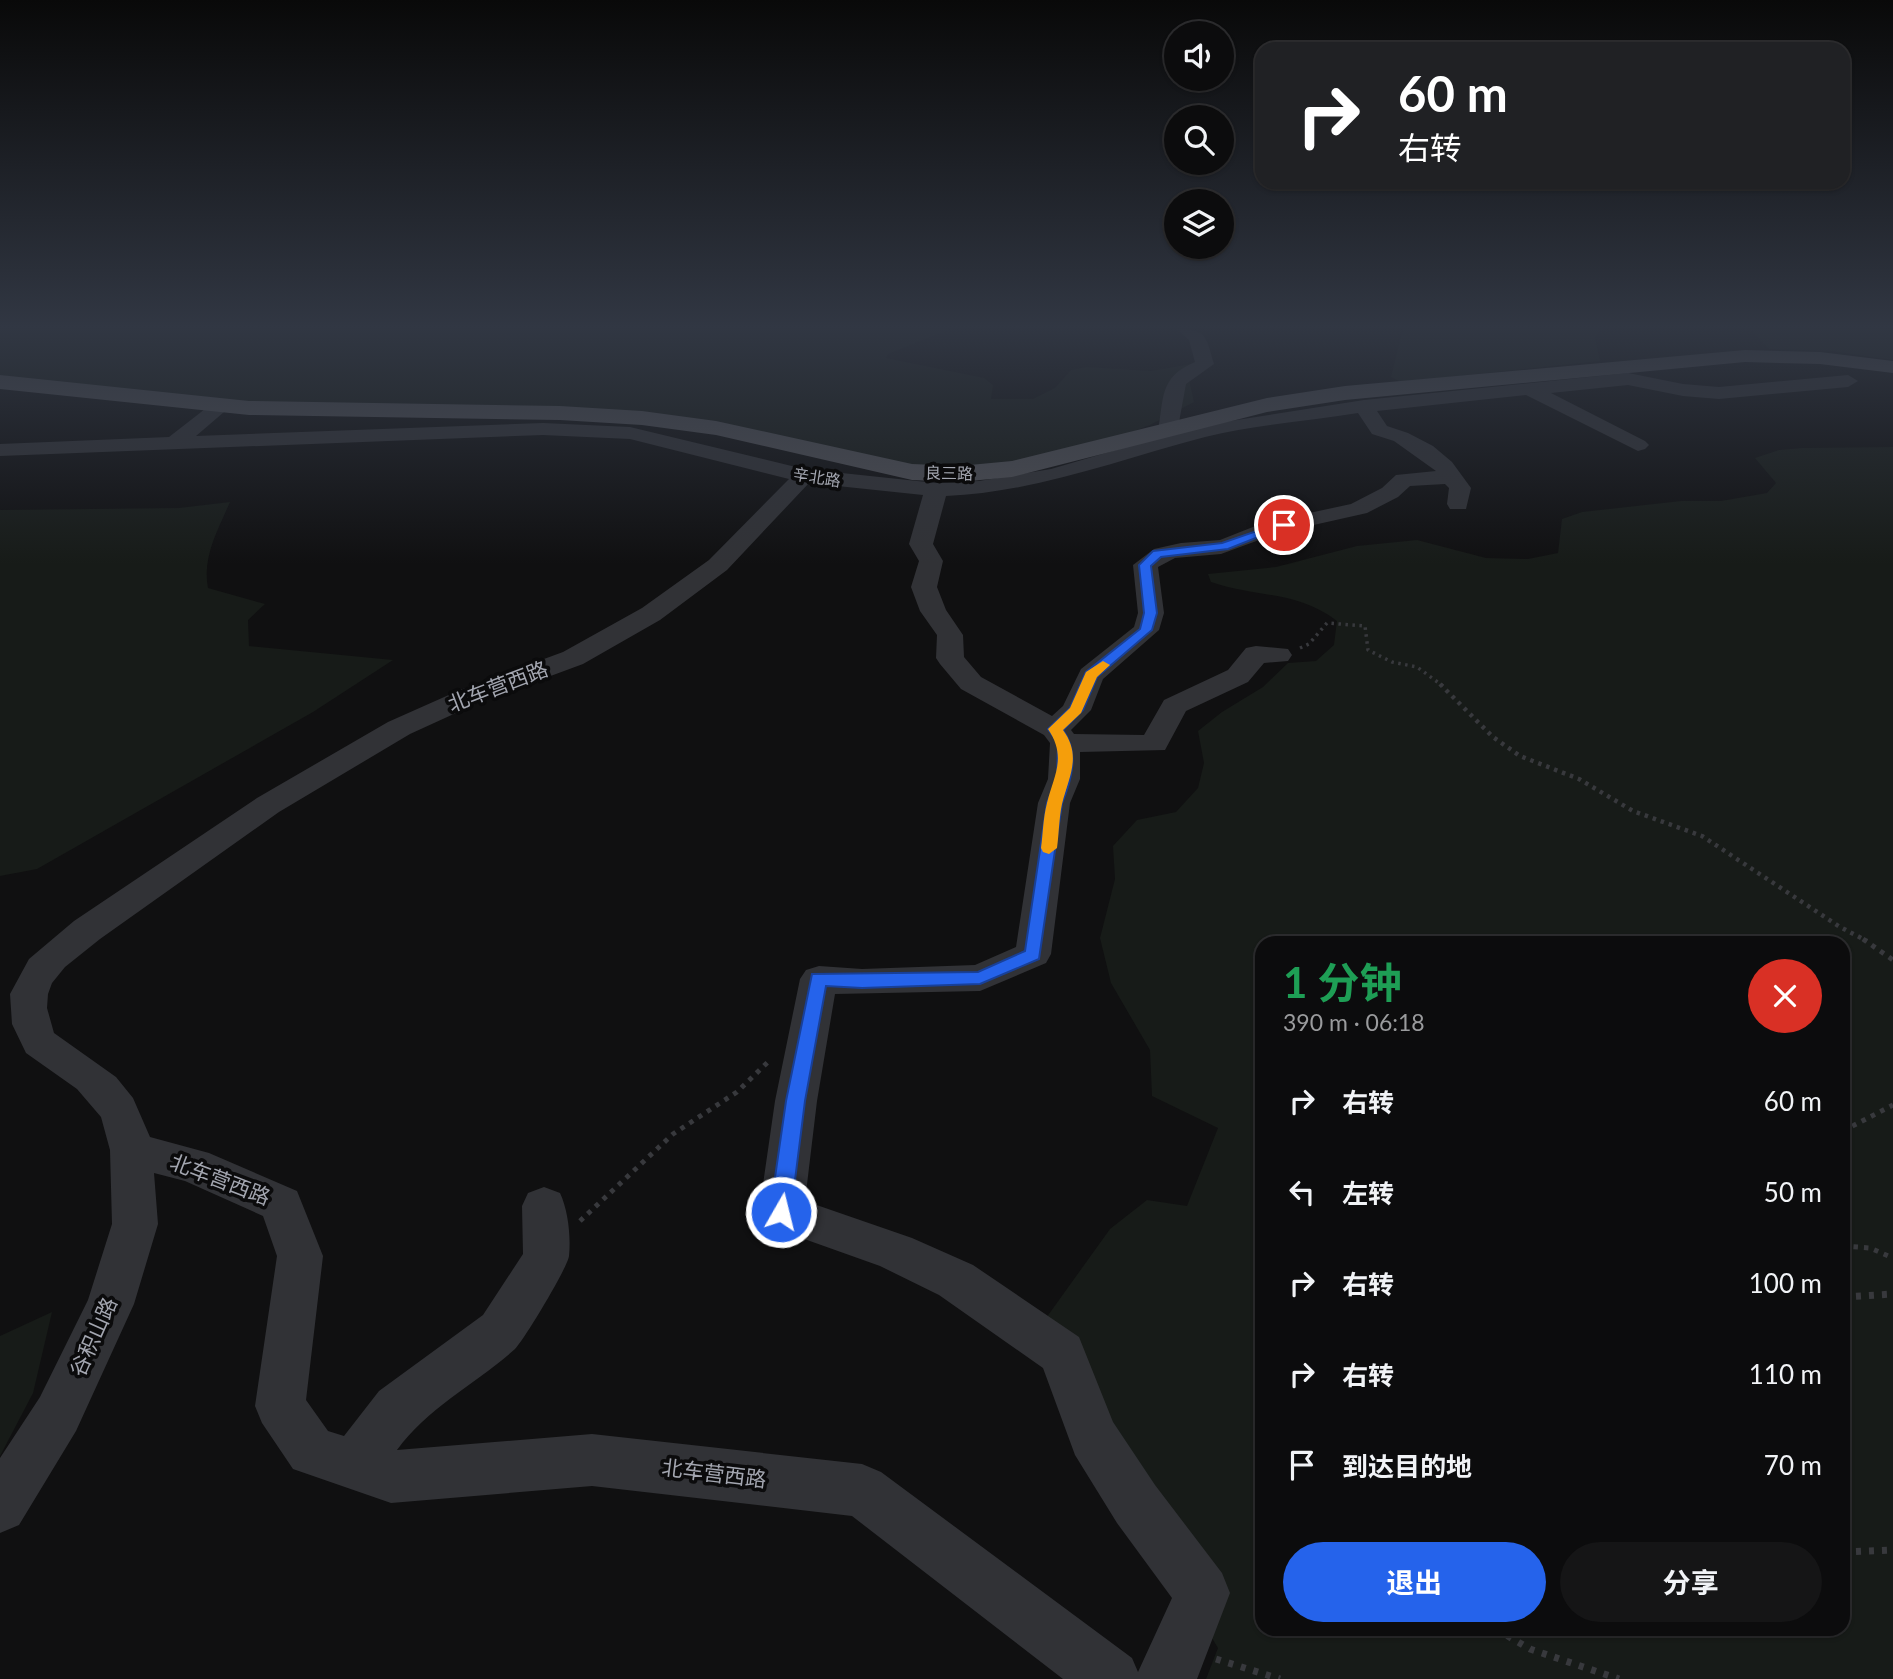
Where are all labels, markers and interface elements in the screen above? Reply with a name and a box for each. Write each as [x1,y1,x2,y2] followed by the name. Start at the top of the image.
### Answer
[1164,21,1234,259] map controls
[1164,21,1234,91] button: sound
[1398,64,1508,122] text: 60 m
[1283,70,1374,161] icon: right
[1164,105,1234,175] button: search
[1398,128,1462,167] text: 右转
[1164,189,1234,259] button: layers
[792,463,842,490] street label: 辛北路
[925,463,973,482] street label: 良三路
[1254,495,1314,555] pin
[1265,506,1303,544] icon: arrive
[444,655,551,716] street label: 北车营西路
[1283,957,1402,1007] text: 1 分钟
[1748,959,1822,1033] button: close
[1283,1008,1425,1036] text: 390 m · 06:18
[1283,1082,1321,1120] icon: right
[1764,1085,1822,1117] text: 60 m
[1342,1086,1394,1118] text: 右转
[167,1148,274,1209] street label: 北车营西路
[1283,1173,1321,1211] icon: left
[744,1175,818,1249] position arrow
[1764,1176,1822,1208] text: 50 m
[1342,1177,1394,1209] text: 左转
[1283,1264,1321,1302] icon: right
[1749,1267,1822,1299] text: 100 m
[1342,1268,1394,1300] text: 右转
[64,1293,121,1380] street label: 谷积山路
[1283,1355,1321,1393] icon: right
[1749,1358,1822,1390] text: 110 m
[1342,1359,1394,1391] text: 右转
[1283,1446,1321,1484] icon: arrive
[1764,1449,1822,1481] text: 70 m
[1342,1450,1472,1482] text: 到达目的地
[661,1454,768,1491] street label: 北车营西路
[1283,1542,1546,1622] button: 退出
[1560,1542,1822,1622] button: 分享

